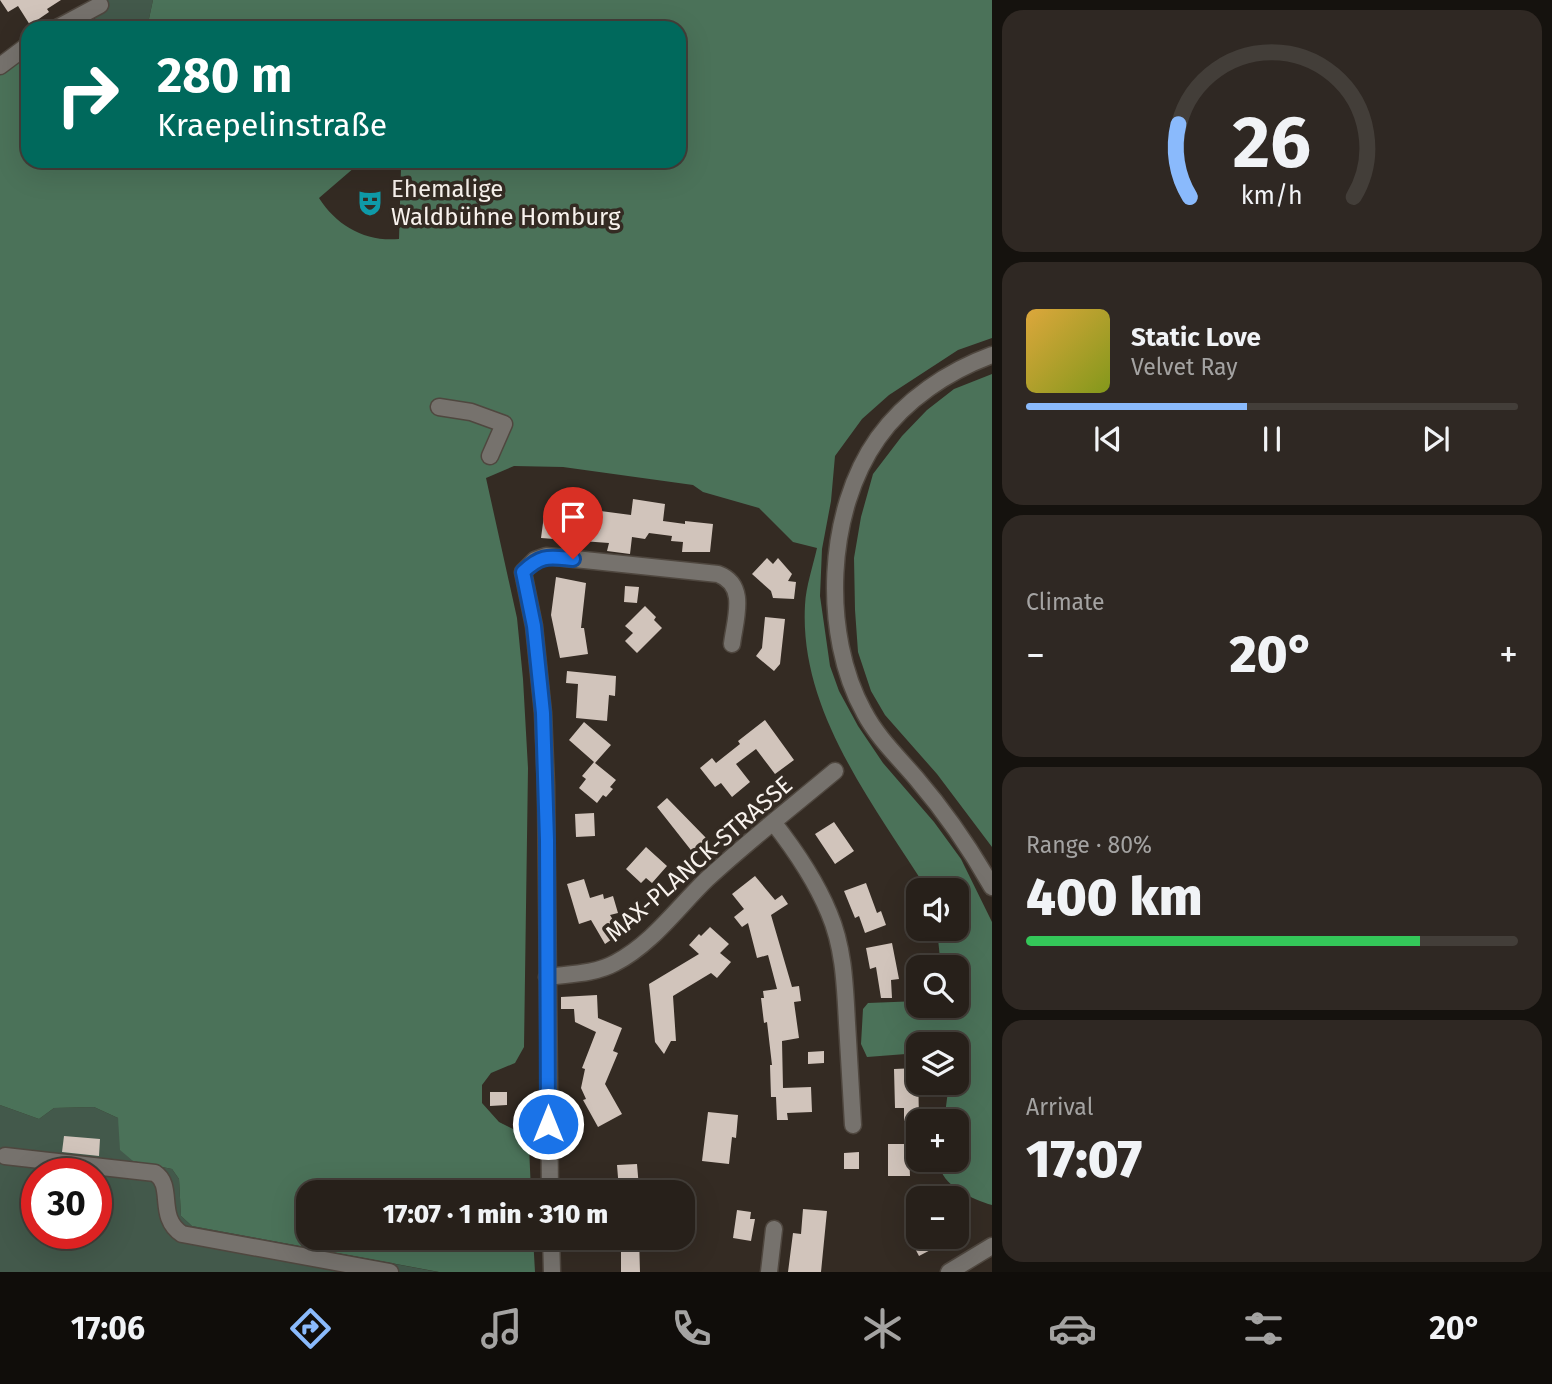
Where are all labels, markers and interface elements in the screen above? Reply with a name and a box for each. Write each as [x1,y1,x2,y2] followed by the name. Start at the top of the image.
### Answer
[157,46,293,105] text: 280 m
[42,49,133,140] icon: right
[1233,100,1311,187] text: 26
[157,106,387,144] text: Kraepelinstraße
[391,175,621,231] place label: Ehemalige Waldbühne Homburg
[1241,181,1303,211] text: km/h
[355,188,385,218] theatre icon: Ehemalige Waldbühne Homburg
[1131,322,1261,353] text: Static Love
[1131,353,1238,381] text: Velvet Ray
[1089,420,1127,458] icon: previous
[1253,420,1291,458] icon: pause
[1417,420,1455,458] icon: next
[543,487,603,559] pin
[554,498,592,536] icon: arrive
[1026,588,1105,616] text: Climate
[1229,623,1315,686] text: 20°
[1026,632,1045,678] text: −
[1499,632,1518,678] text: +
[600,770,798,948] street label: MAX-PLANCK-STRASSE
[1026,831,1152,859] text: Range · 80%
[1026,866,1203,929] text: 400 km
[906,878,969,1249] map controls
[906,878,969,941] button: sound
[906,955,969,1018] button: search
[906,1032,969,1095] button: layers
[511,1087,585,1161] position arrow
[1026,1093,1093,1121] text: Arrival
[906,1109,969,1172] button: +
[1026,1128,1142,1191] text: 17:07
[21,1158,112,1249] speed limit sign: 30
[906,1186,969,1249] button: −
[383,1199,608,1230] text: 17:07 · 1 min · 310 m
[286,1304,335,1353] icon: directions
[477,1304,526,1353] icon: music
[667,1304,716,1353] icon: phone
[858,1304,907,1353] icon: climate
[1048,1304,1097,1353] icon: car
[1239,1304,1288,1353] icon: filters
[71,1309,145,1347] text: 17:06
[1429,1309,1481,1347] text: 20°

